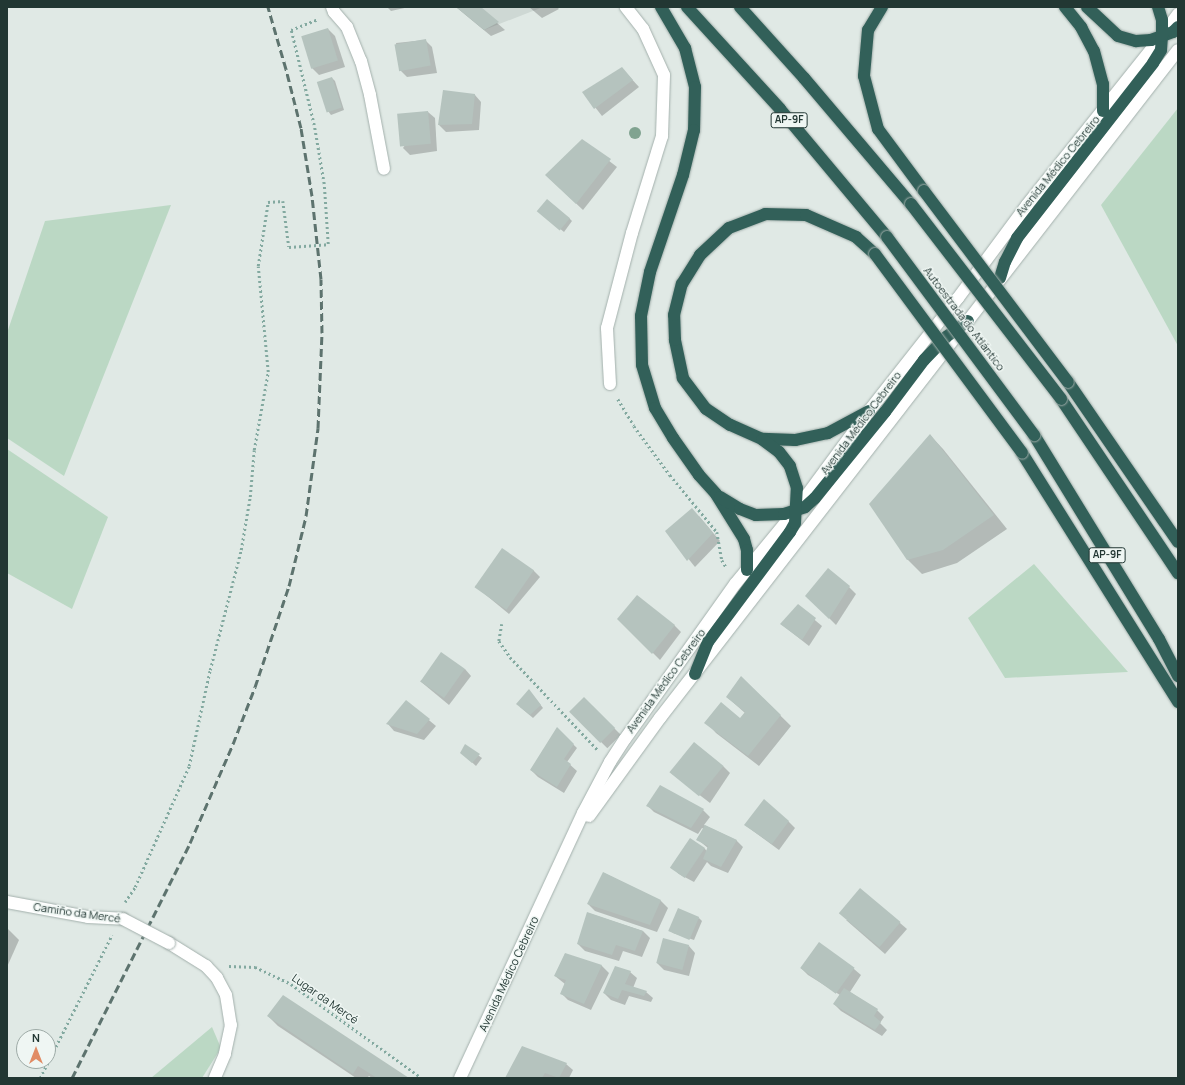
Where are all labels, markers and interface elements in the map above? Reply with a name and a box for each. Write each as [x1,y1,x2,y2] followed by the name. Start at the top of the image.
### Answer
[770,112,808,128] road number: AP-9F
[1013,113,1103,219] street label: Avenida Médico Cebreiro
[921,265,1007,373] street label: Autoestrada do Atlántico
[818,369,904,477] street label: Avenida Médico Cebreiro
[1088,547,1126,563] road number: AP-9F
[624,626,708,736] street label: Avenida Médico Cebreiro
[33,900,121,926] street label: Camiño da Mercé
[476,914,542,1034] street label: Avenida Médico Cebreiro
[289,971,361,1027] street label: Lugar da Mercé
[16,1029,56,1069] north arrow
[32,1030,40,1045] text: N

